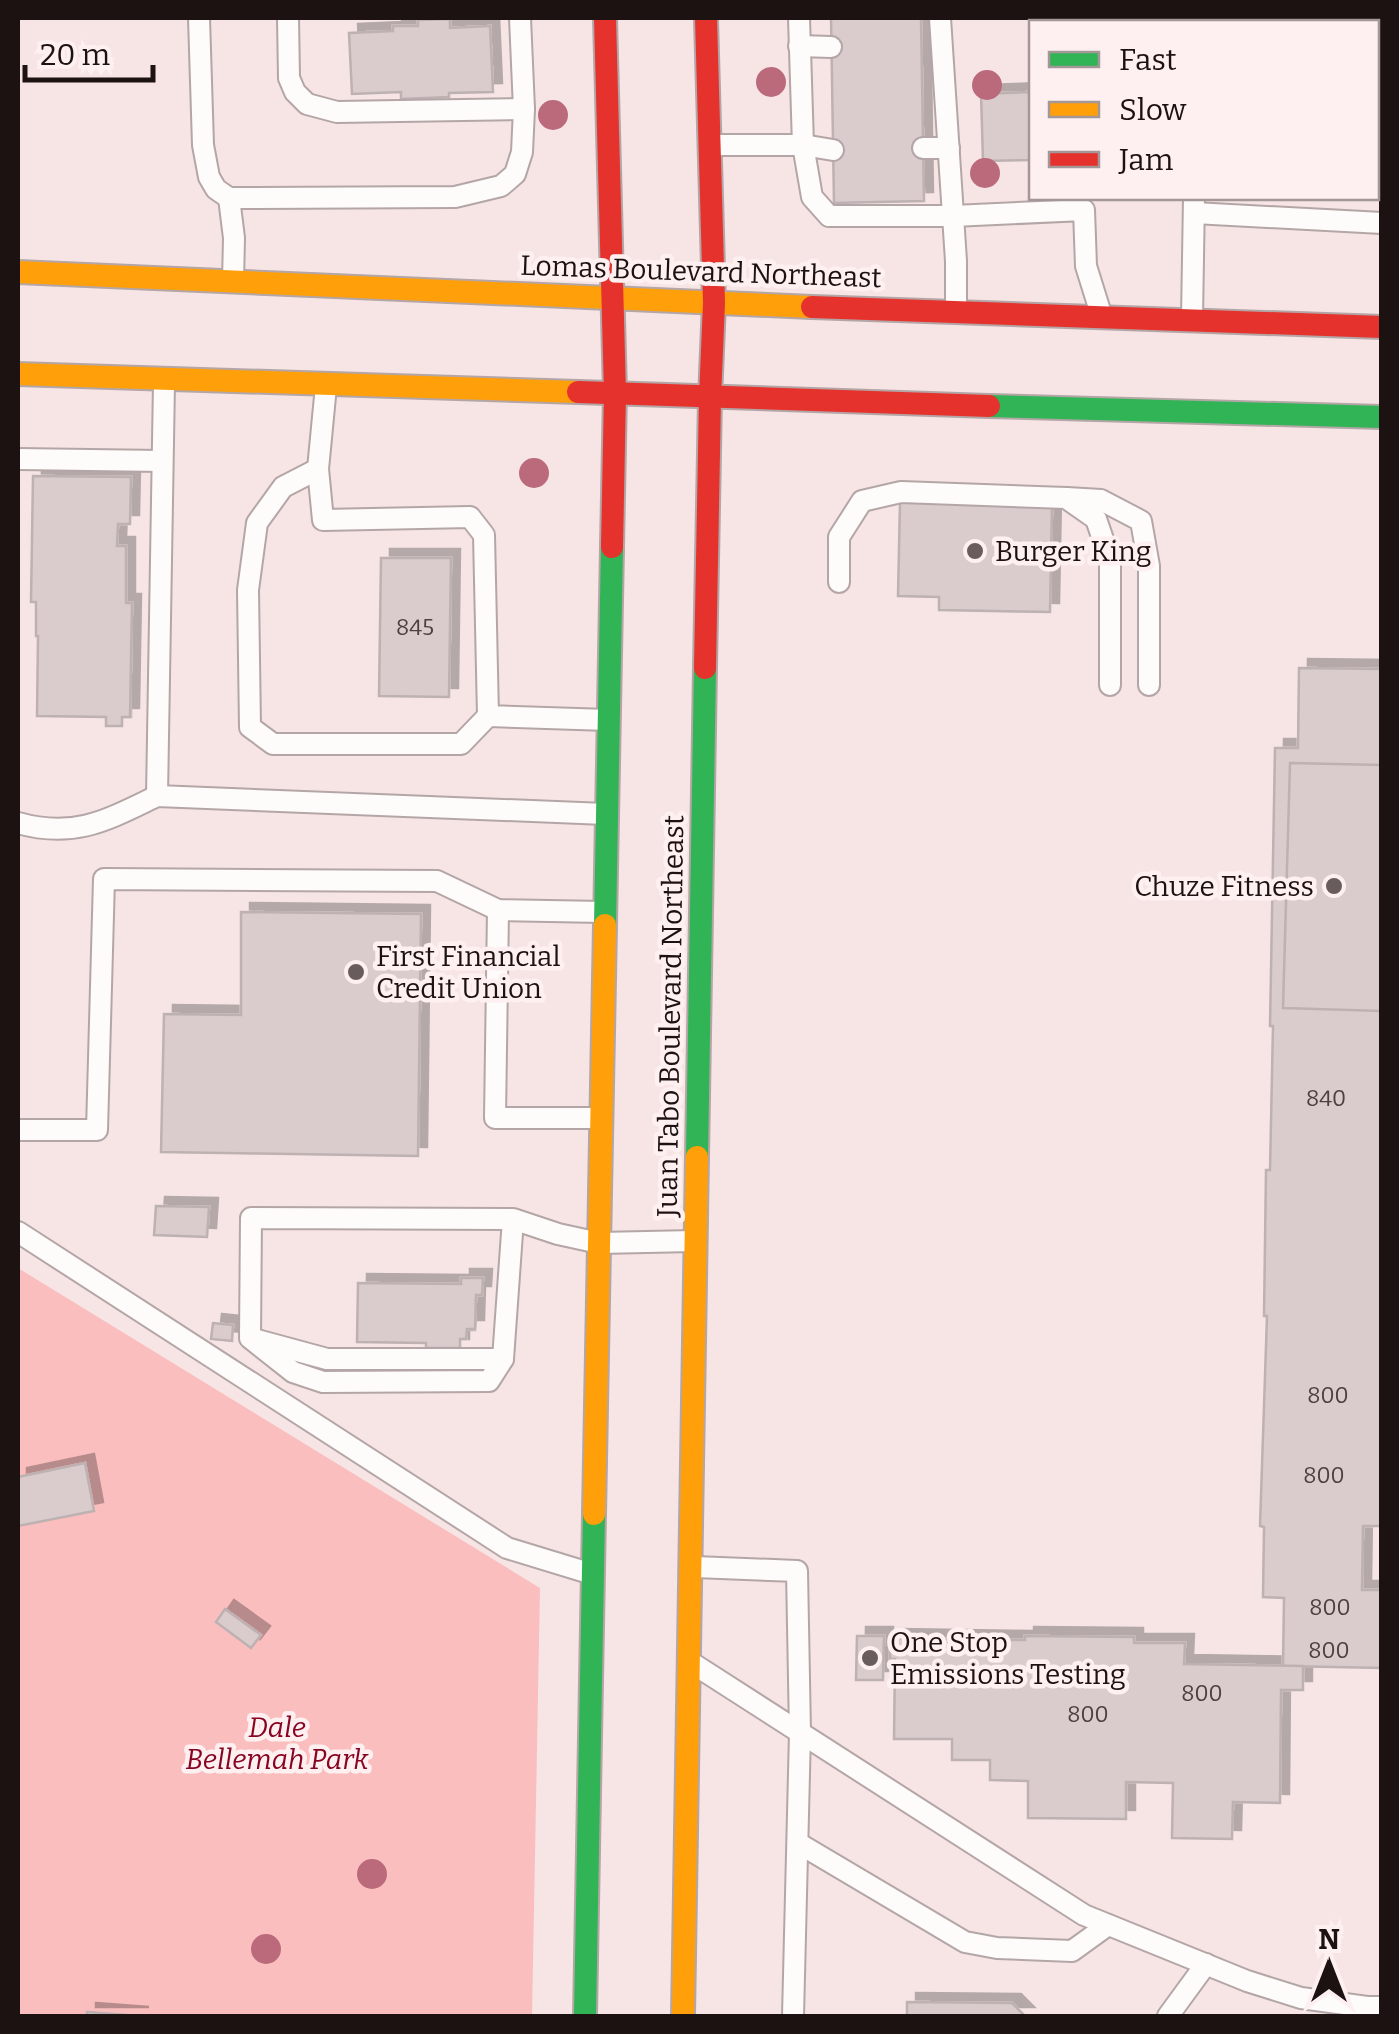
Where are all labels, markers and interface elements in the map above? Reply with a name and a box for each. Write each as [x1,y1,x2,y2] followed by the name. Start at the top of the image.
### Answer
[25,20,152,82] scale bar
[1029,20,1379,200] legend
[40,37,111,73] text: 20 m
[1119,42,1177,78] text: Fast
[1119,92,1187,128] text: Slow
[1118,142,1174,178] text: Jam
[520,249,882,294] street label: Lomas Boulevard Northeast
[995,535,1151,568] place label: Burger King
[964,540,986,562] marker: Burger King
[396,614,434,641] house number: 845
[650,815,691,1218] street label: Juan Tabo Boulevard Northeast
[1134,870,1314,903] place label: Chuze Fitness
[1323,875,1345,897] marker: Chuze Fitness
[376,940,560,1005] place label: First Financial Credit Union
[345,961,367,983] marker: First Financial Credit Union
[1306,1085,1346,1112] house number: 840
[1307,1382,1349,1409] house number: 800
[1303,1462,1345,1489] house number: 800
[1309,1594,1351,1621] house number: 800
[890,1626,1126,1691] place label: One Stop Emissions Testing
[1308,1637,1350,1664] house number: 800
[859,1647,881,1669] marker: One Stop Emissions Testing
[1181,1680,1223,1707] house number: 800
[1067,1701,1109,1728] house number: 800
[185,1711,369,1776] park label: Dale Bellemah Park
[1279,1914,1379,2014] north arrow
[1318,1923,1340,1956] text: N

